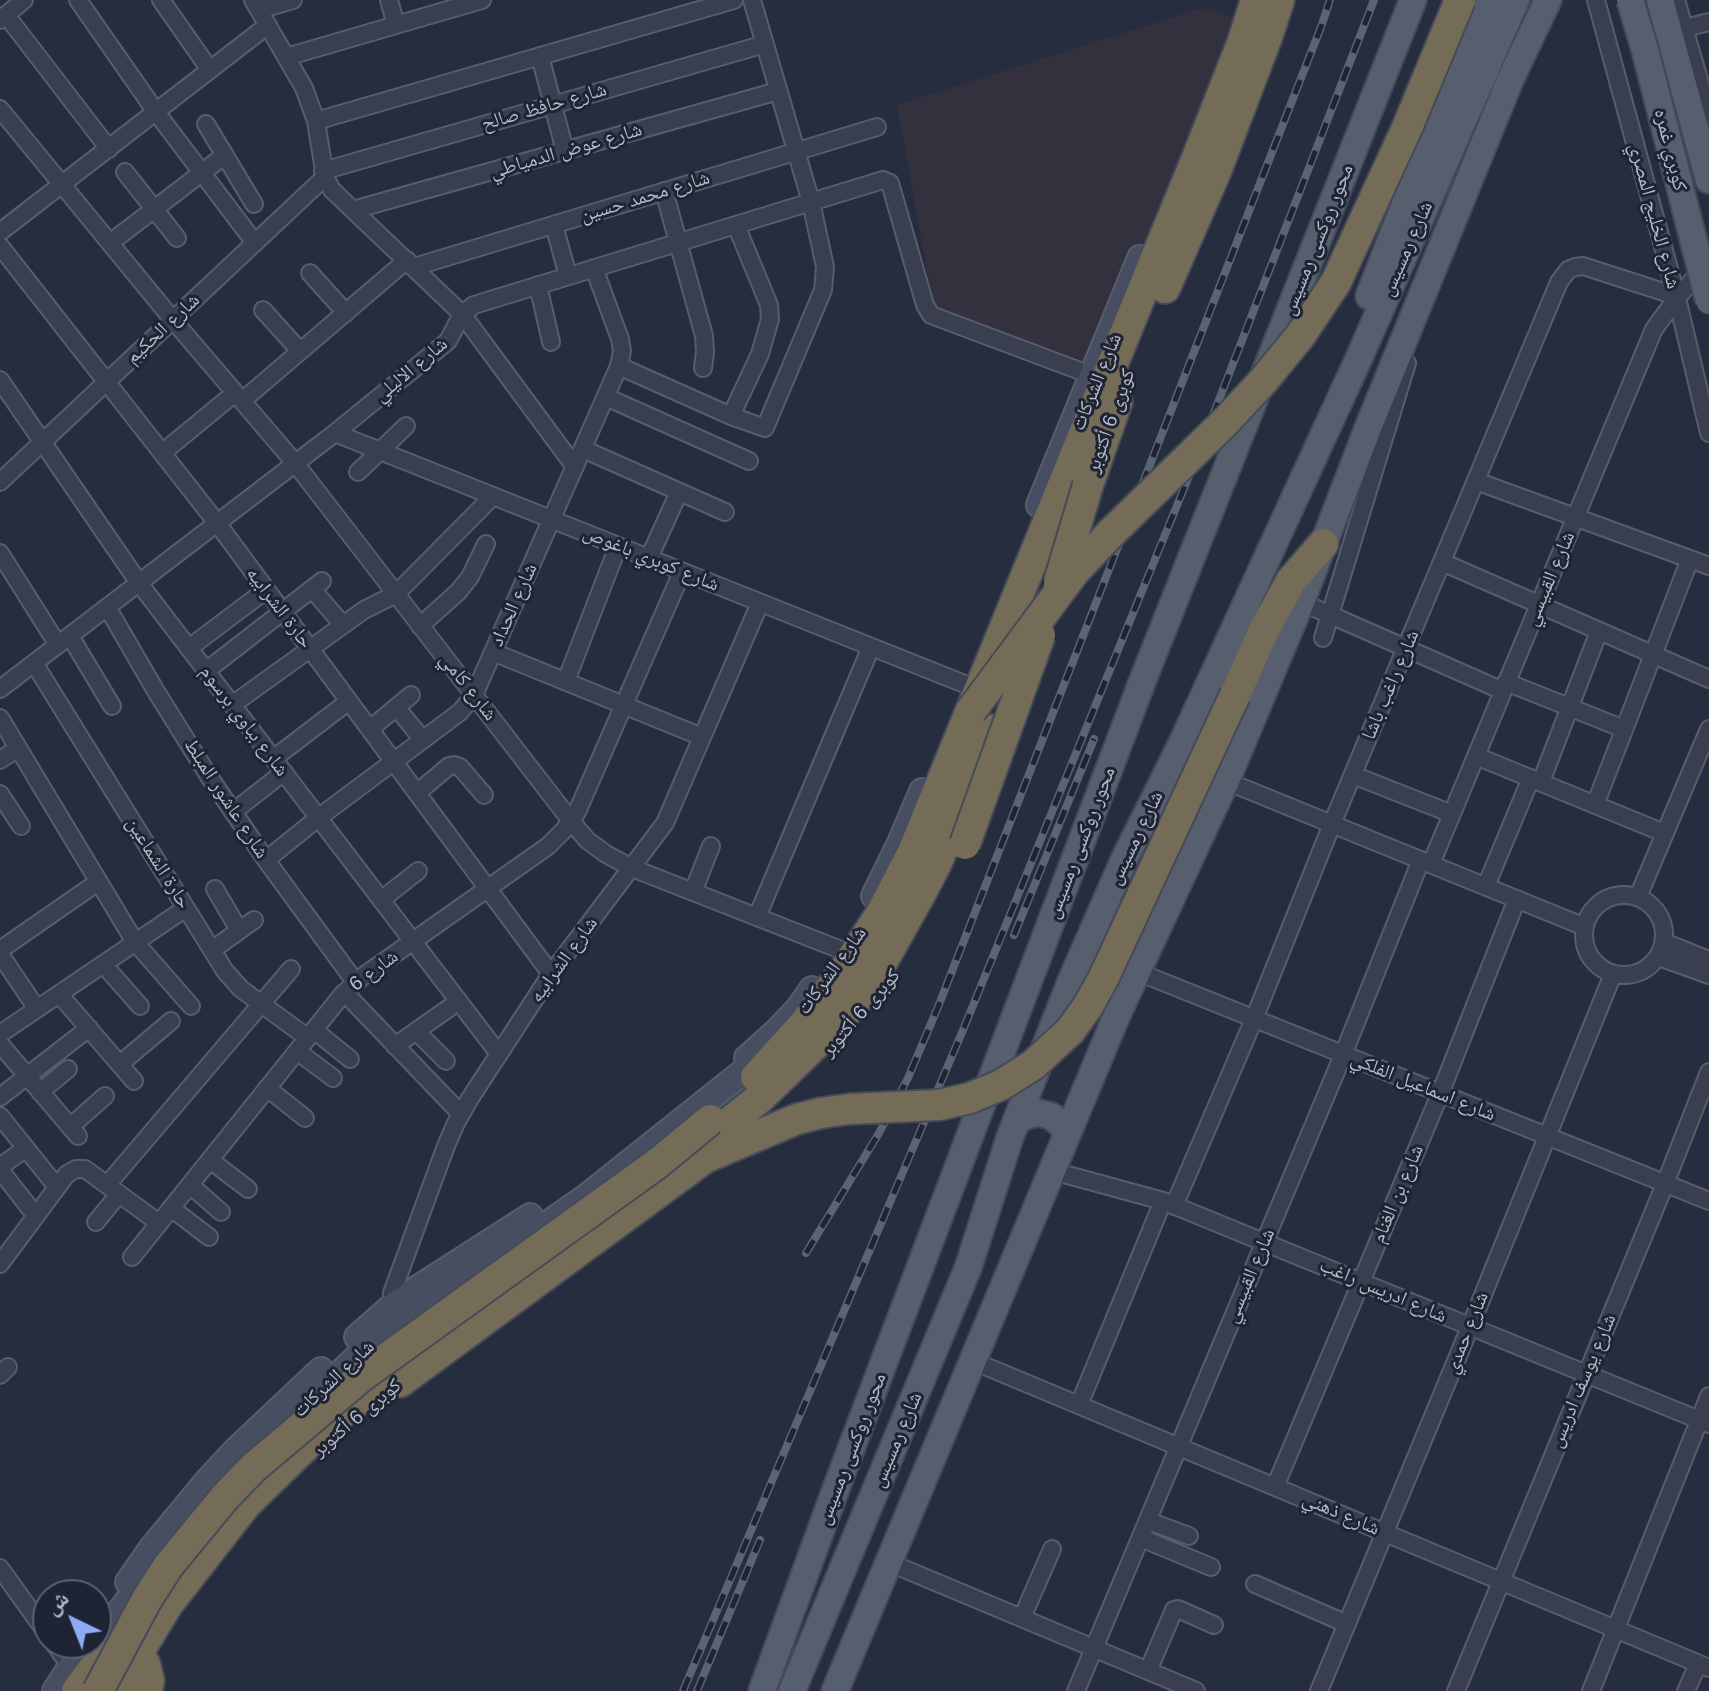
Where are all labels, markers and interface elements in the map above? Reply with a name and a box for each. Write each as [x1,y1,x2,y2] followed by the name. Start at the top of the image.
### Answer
[479,78,609,136] street label: شارع حافظ صالح
[1648,106,1692,194] street label: كوبري غمره
[487,118,645,184] street label: شارع عوض الدمياطي
[1623,140,1685,292] street label: شارع الخليج المصري
[1277,161,1359,319] street label: محور روكسى رمسيس
[577,166,713,228] street label: شارع محمد حسين
[1375,198,1439,300] street label: شارع رمسيس
[121,289,205,369] street label: شارع الحكيم
[1067,330,1127,434] street label: شارع الشركات
[369,332,453,408] street label: شارع الاليلي
[1081,366,1141,476] street label: كوبرى 6 أكتوبر
[579,521,723,597] street label: شارع كوبري باغوص
[1519,528,1581,630] street label: شارع القبيسي
[485,560,543,650] street label: شارع الحداد
[241,562,317,654] street label: حارة الشرابيه
[1357,627,1425,743] street label: شارع راغب باشا
[434,648,502,726] street label: شارع كامي
[194,661,294,781] street label: شارع بباوي برسوم
[178,735,274,863] street label: شارع عاشور المبلط
[1041,764,1121,922] street label: محور روكسى رمسيس
[1103,787,1169,889] street label: شارع رمسيس
[120,813,196,913] street label: حارة الشماعين
[525,912,603,1008] street label: شارع الشرابيه
[792,922,872,1020] street label: شارع الشركات
[345,945,403,997] street label: شارع 6
[816,964,906,1062] street label: كوبرى 6 أكتوبر
[1347,1047,1499,1127] street label: شارع اسماعيل الفلكي
[1367,1141,1429,1247] street label: شارع بن الغنام
[1219,1225,1281,1327] street label: شارع القبيسي
[1316,1253,1450,1329] street label: شارع ادريس راغب
[1440,1288,1494,1378] street label: شارع حمدي
[1544,1311,1622,1451] street label: شارع يوسف ادريس
[288,1335,380,1423] street label: شارع الشركات
[812,1370,892,1528] street label: محور روكسى رمسيس
[308,1374,406,1462] street label: كوبرى 6 أكتوبر
[866,1389,928,1491] street label: شارع رمسيس
[1299,1487,1383,1541] street label: شارع ذهني
[32,1579,112,1659] north arrow
[40,1585,74,1620] text: ش

